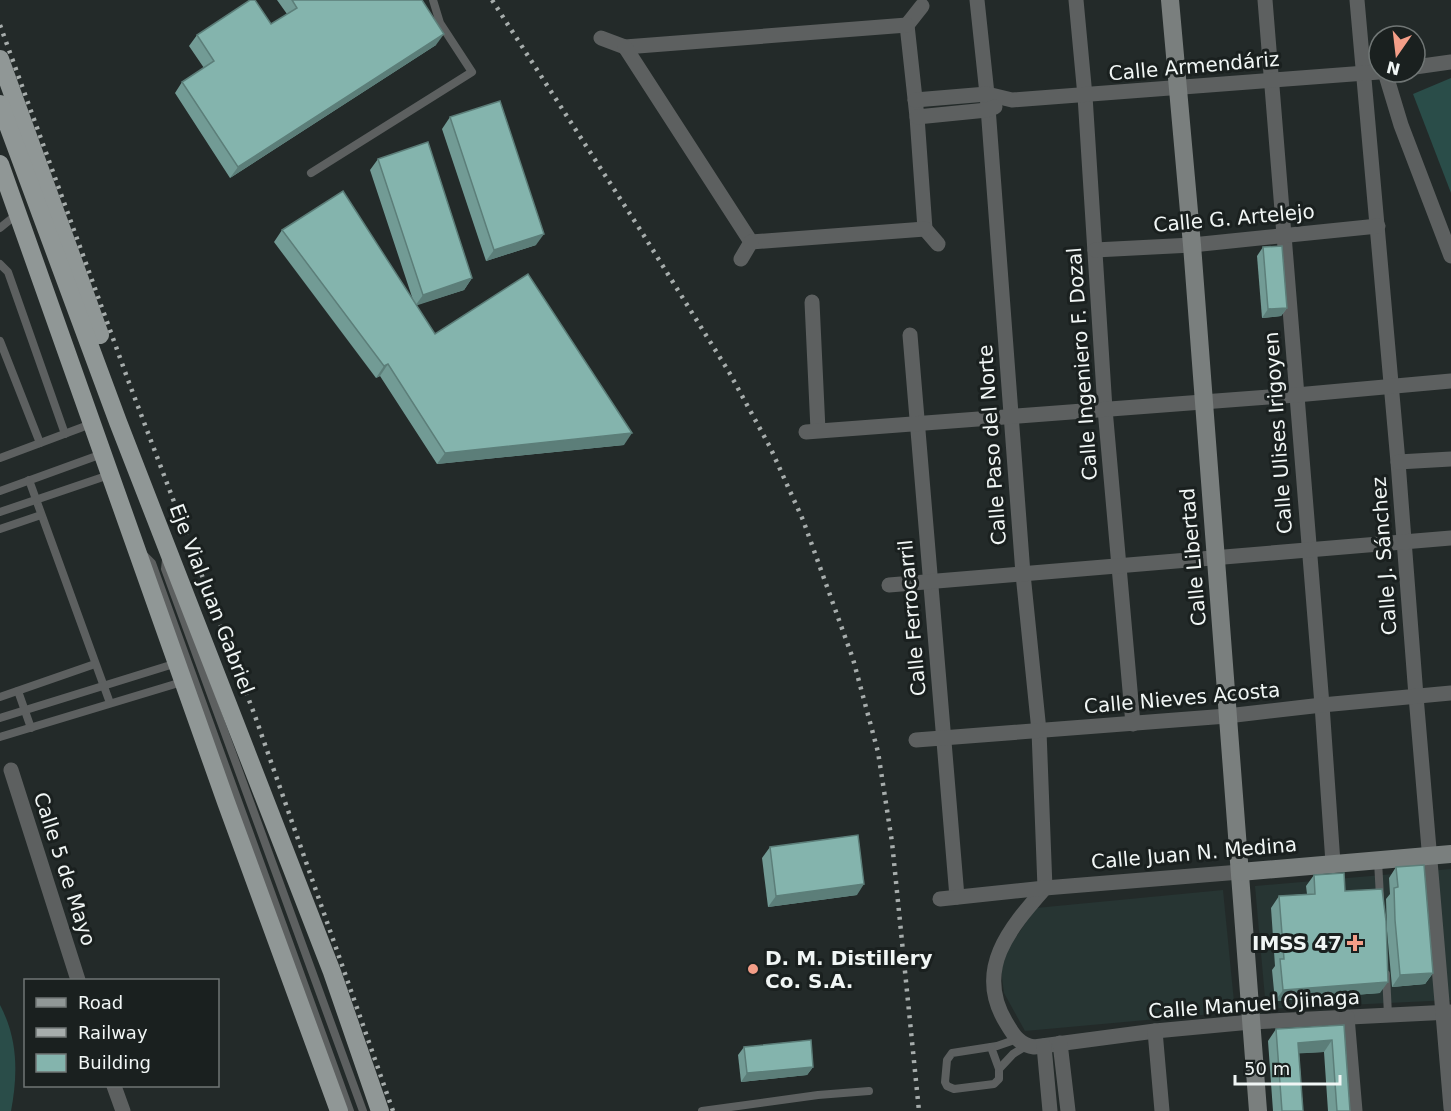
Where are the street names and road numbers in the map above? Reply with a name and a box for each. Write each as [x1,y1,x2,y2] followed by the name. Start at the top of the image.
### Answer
[1108,47,1280,85] street label: Calle Armendáriz
[1152,199,1316,237] street label: Calle G. Artelejo
[1062,247,1102,481] street label: Calle Ingeniero F. Dozal
[1259,331,1297,535] street label: Calle Ulises Irigoyen
[973,344,1011,546] street label: Calle Paso del Norte
[1366,476,1402,636] street label: Calle J. Sánchez
[1175,487,1211,627] street label: Calle Libertad
[165,501,259,697] street label: Eje Vial Juan Gabriel
[893,539,931,697] street label: Calle Ferrocarril
[1083,677,1281,719] street label: Calle Nieves Acosta
[29,789,101,949] street label: Calle 5 de Mayo
[1090,832,1298,874] street label: Calle Juan N. Medina
[1148,985,1360,1023] street label: Calle Manuel Ojinaga

